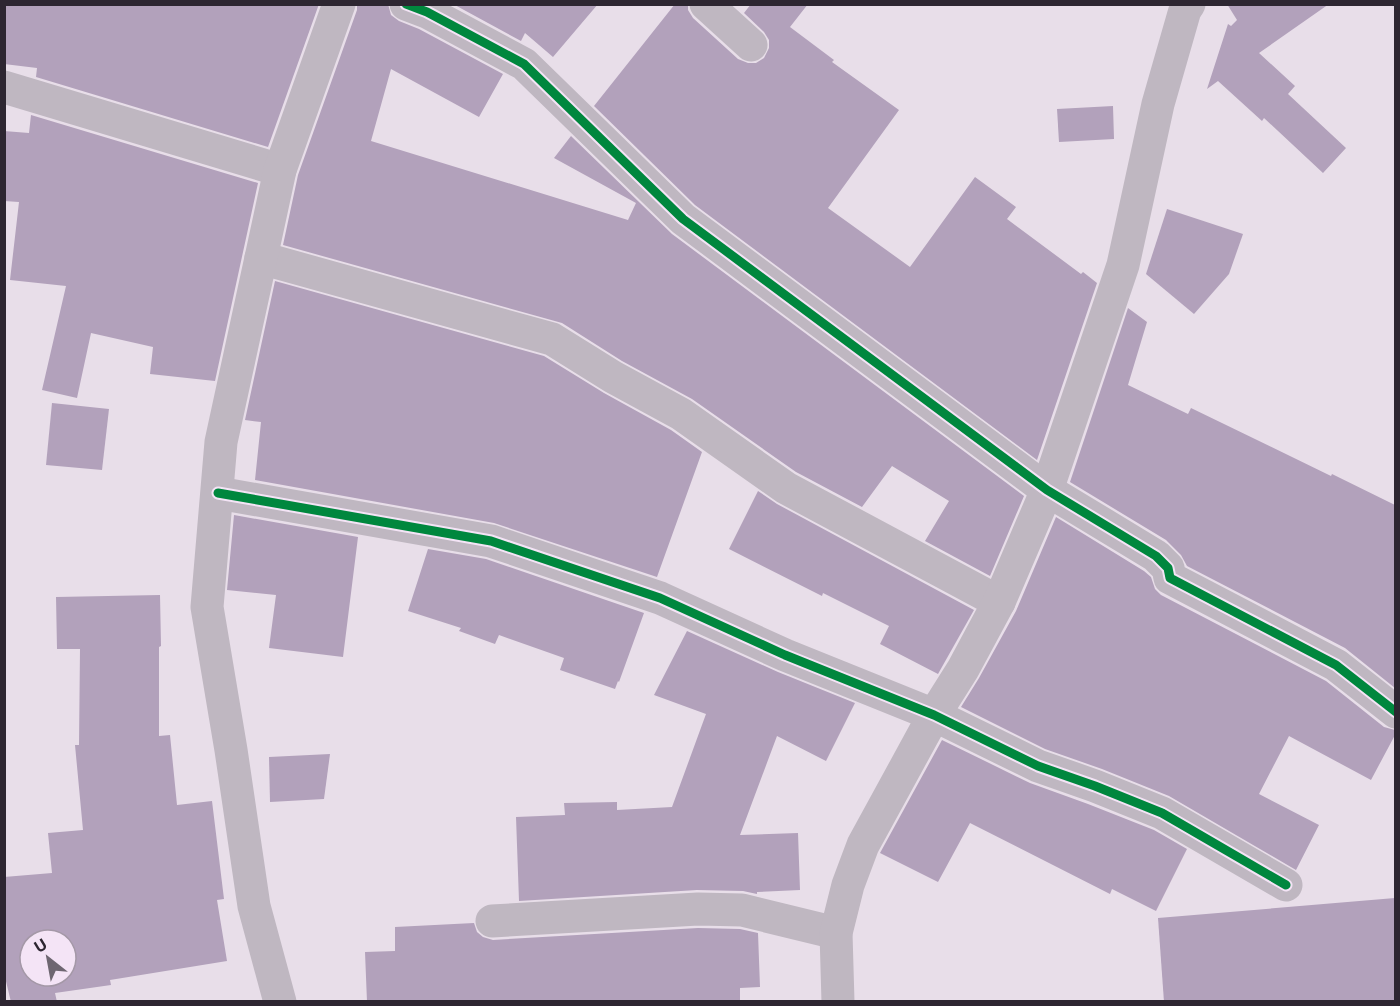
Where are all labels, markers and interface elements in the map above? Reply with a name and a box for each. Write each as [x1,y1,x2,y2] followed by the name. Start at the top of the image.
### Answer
[18,928,78,988] north arrow
[29,933,51,958] text: U

